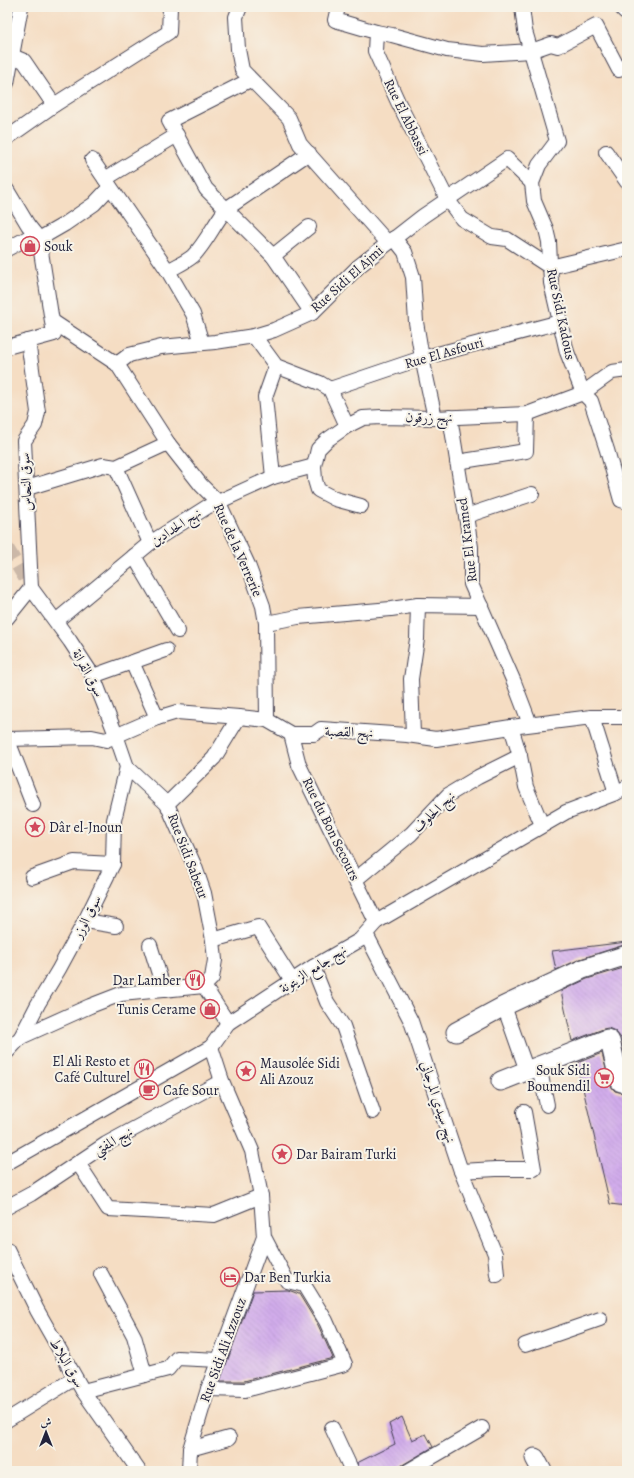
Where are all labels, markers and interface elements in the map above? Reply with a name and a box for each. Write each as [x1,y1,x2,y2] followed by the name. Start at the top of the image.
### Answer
[379,76,433,159] street label: Rue El Abbassi
[19,235,41,257] shop icon: Souk
[44,237,73,256] place label: Souk
[306,241,388,317] street label: Rue Sidi El Ajmi
[542,266,580,362] street label: Rue Sidi Kadous
[402,333,486,373] street label: Rue El Asfouri
[405,408,453,430] street label: نهج زرقون
[15,452,37,512] street label: سوق النحاس
[452,496,482,583] street label: Rue El Kramed
[209,500,267,600] street label: Rue de la Verrerie
[147,504,207,553] street label: نهج الحدادين
[67,646,109,700] street label: سوق القرانة
[324,722,374,745] street label: نهج القصبة
[298,774,364,884] street label: Rue du Bon Secours
[408,787,462,839] street label: نهج الحلوف
[163,810,213,902] street label: Rue Sidi Sabeur
[24,816,46,838] place icon: Dâr el-Jnoun
[49,818,123,837] place label: Dâr el-Jnoun
[67,892,106,944] street label: سوق الوزر
[276,940,352,1001] street label: نهج جامع الزيتونة
[184,969,206,991] restaurant icon: Dar Lamber
[112,971,182,990] place label: Dar Lamber
[199,998,221,1020] shop icon: Tunis Cerame
[117,1000,196,1019] place label: Tunis Cerame
[52,1052,131,1087] place label: El Ali Resto et Café Culturel
[259,1054,340,1089] place label: Mausolée Sidi Ali Azouz
[133,1058,155,1080] restaurant icon: El Ali Resto et Café Culturel
[413,1058,460,1146] street label: نهج سيدي المرجاني
[235,1060,257,1082] place icon: Mausolée Sidi Ali Azouz
[527,1061,591,1096] place label: Souk Sidi Boumendil
[593,1067,615,1089] supermarket icon: Souk Sidi Boumendil
[138,1079,160,1101] cafe icon: Cafe Sour
[163,1081,219,1100] place label: Cafe Sour
[90,1122,138,1162] street label: نهج المفتي
[271,1143,293,1165] place icon: Dar Bairam Turki
[296,1145,397,1164] place label: Dar Bairam Turki
[219,1266,241,1288] hotel icon: Dar Ben Turkia
[244,1268,331,1287] place label: Dar Ben Turkia
[195,1295,251,1405] street label: Rue Sidi Ali Azzouz
[45,1335,89,1392] street label: سوق البلاط
[26,1412,66,1452] north arrow
[41,1415,52,1430] text: ش

